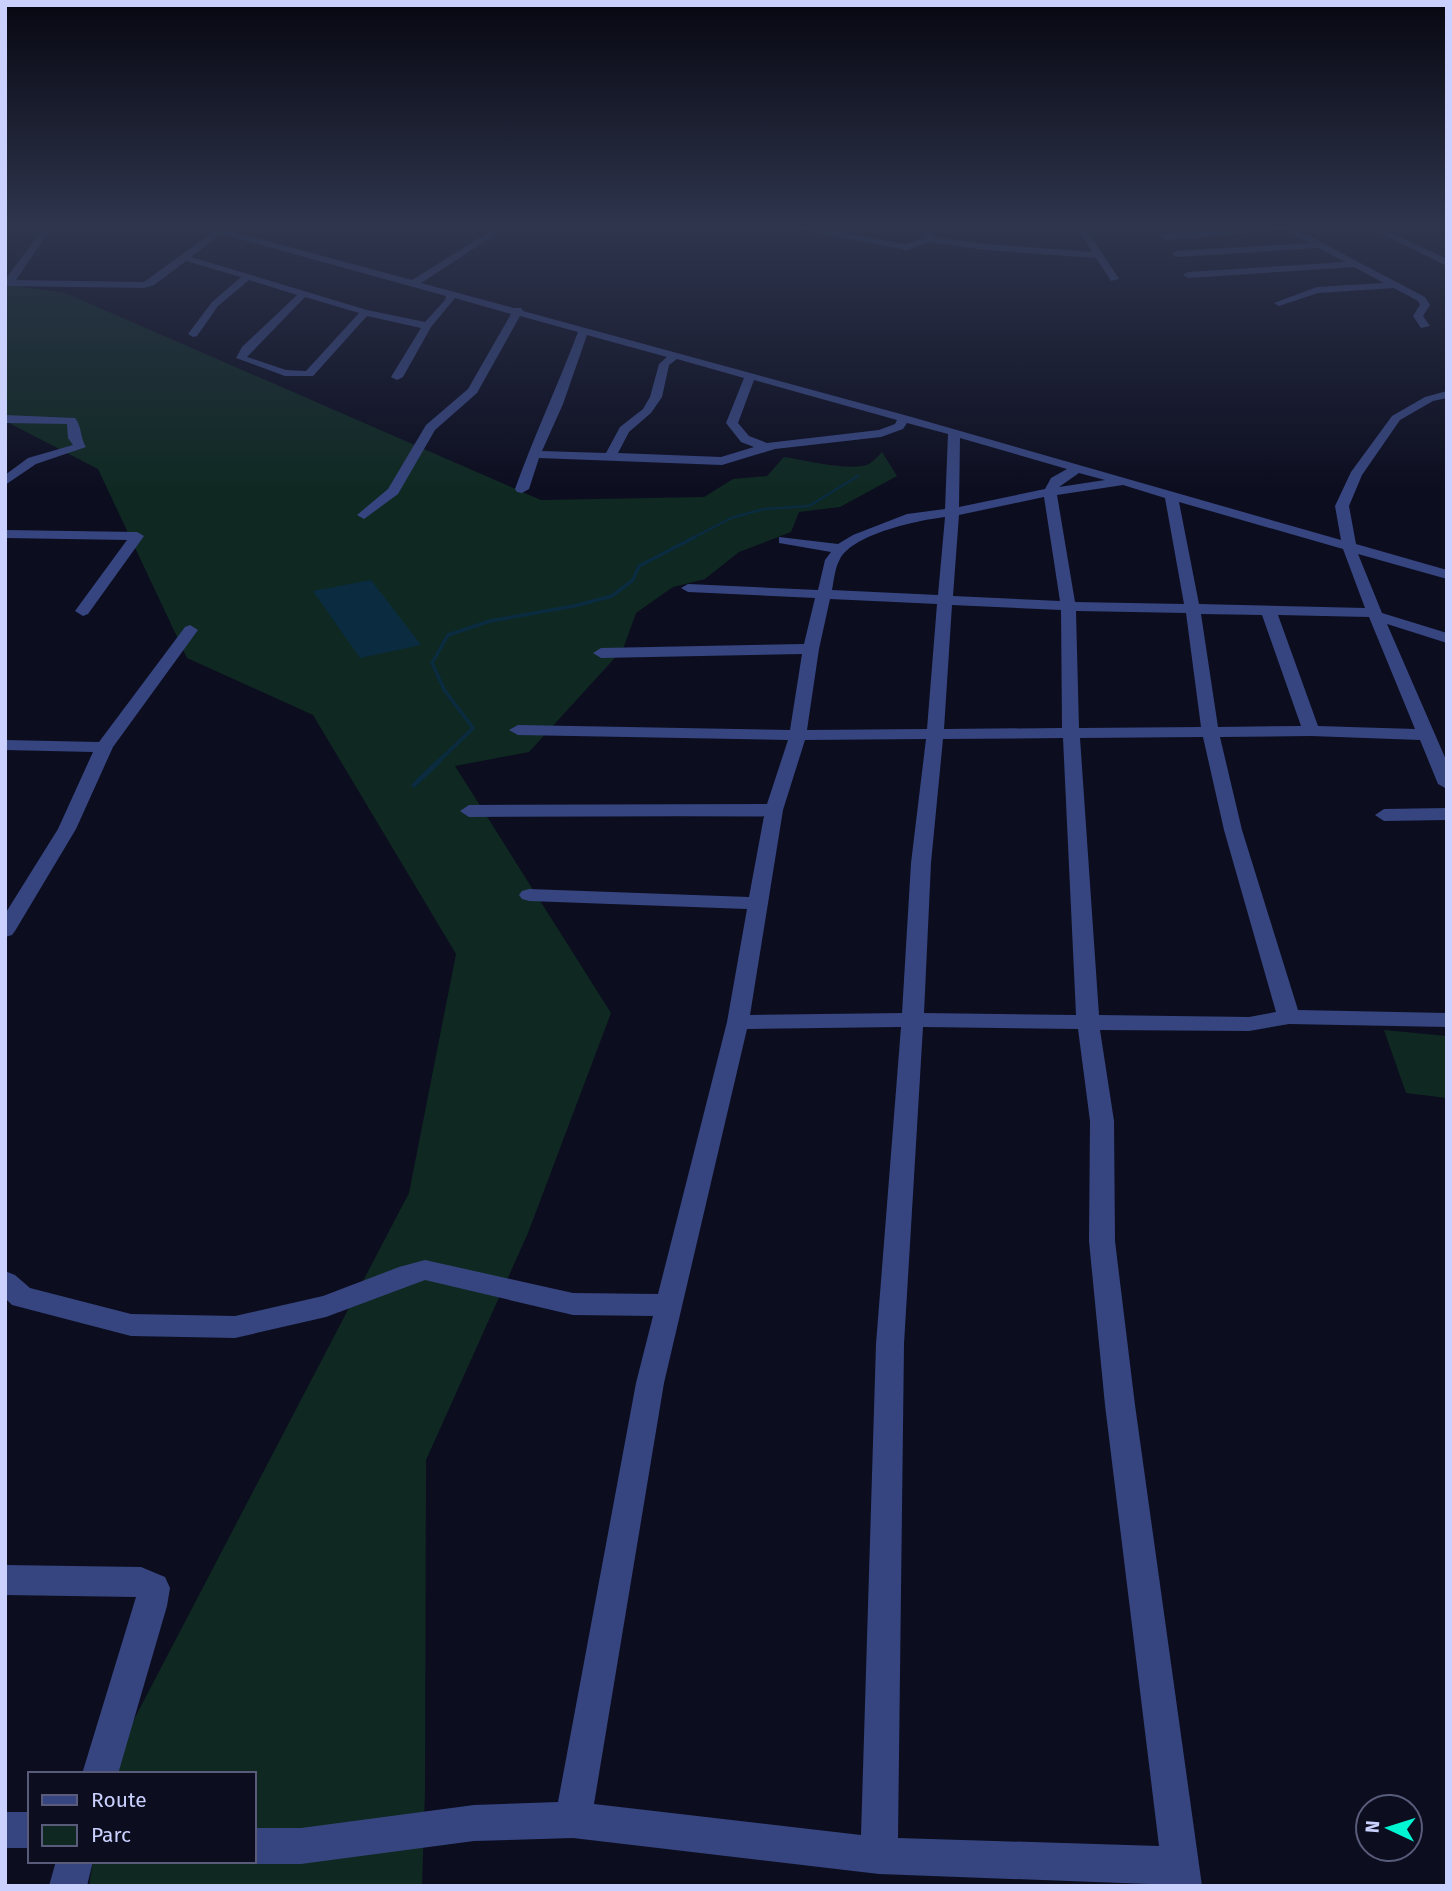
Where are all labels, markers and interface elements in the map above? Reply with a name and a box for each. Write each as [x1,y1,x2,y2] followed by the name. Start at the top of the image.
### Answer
[28,1772,256,1863] legend
[91,1787,147,1813] text: Route
[1354,1793,1424,1863] north arrow
[1361,1820,1384,1834] text: N
[91,1822,131,1848] text: Parc

